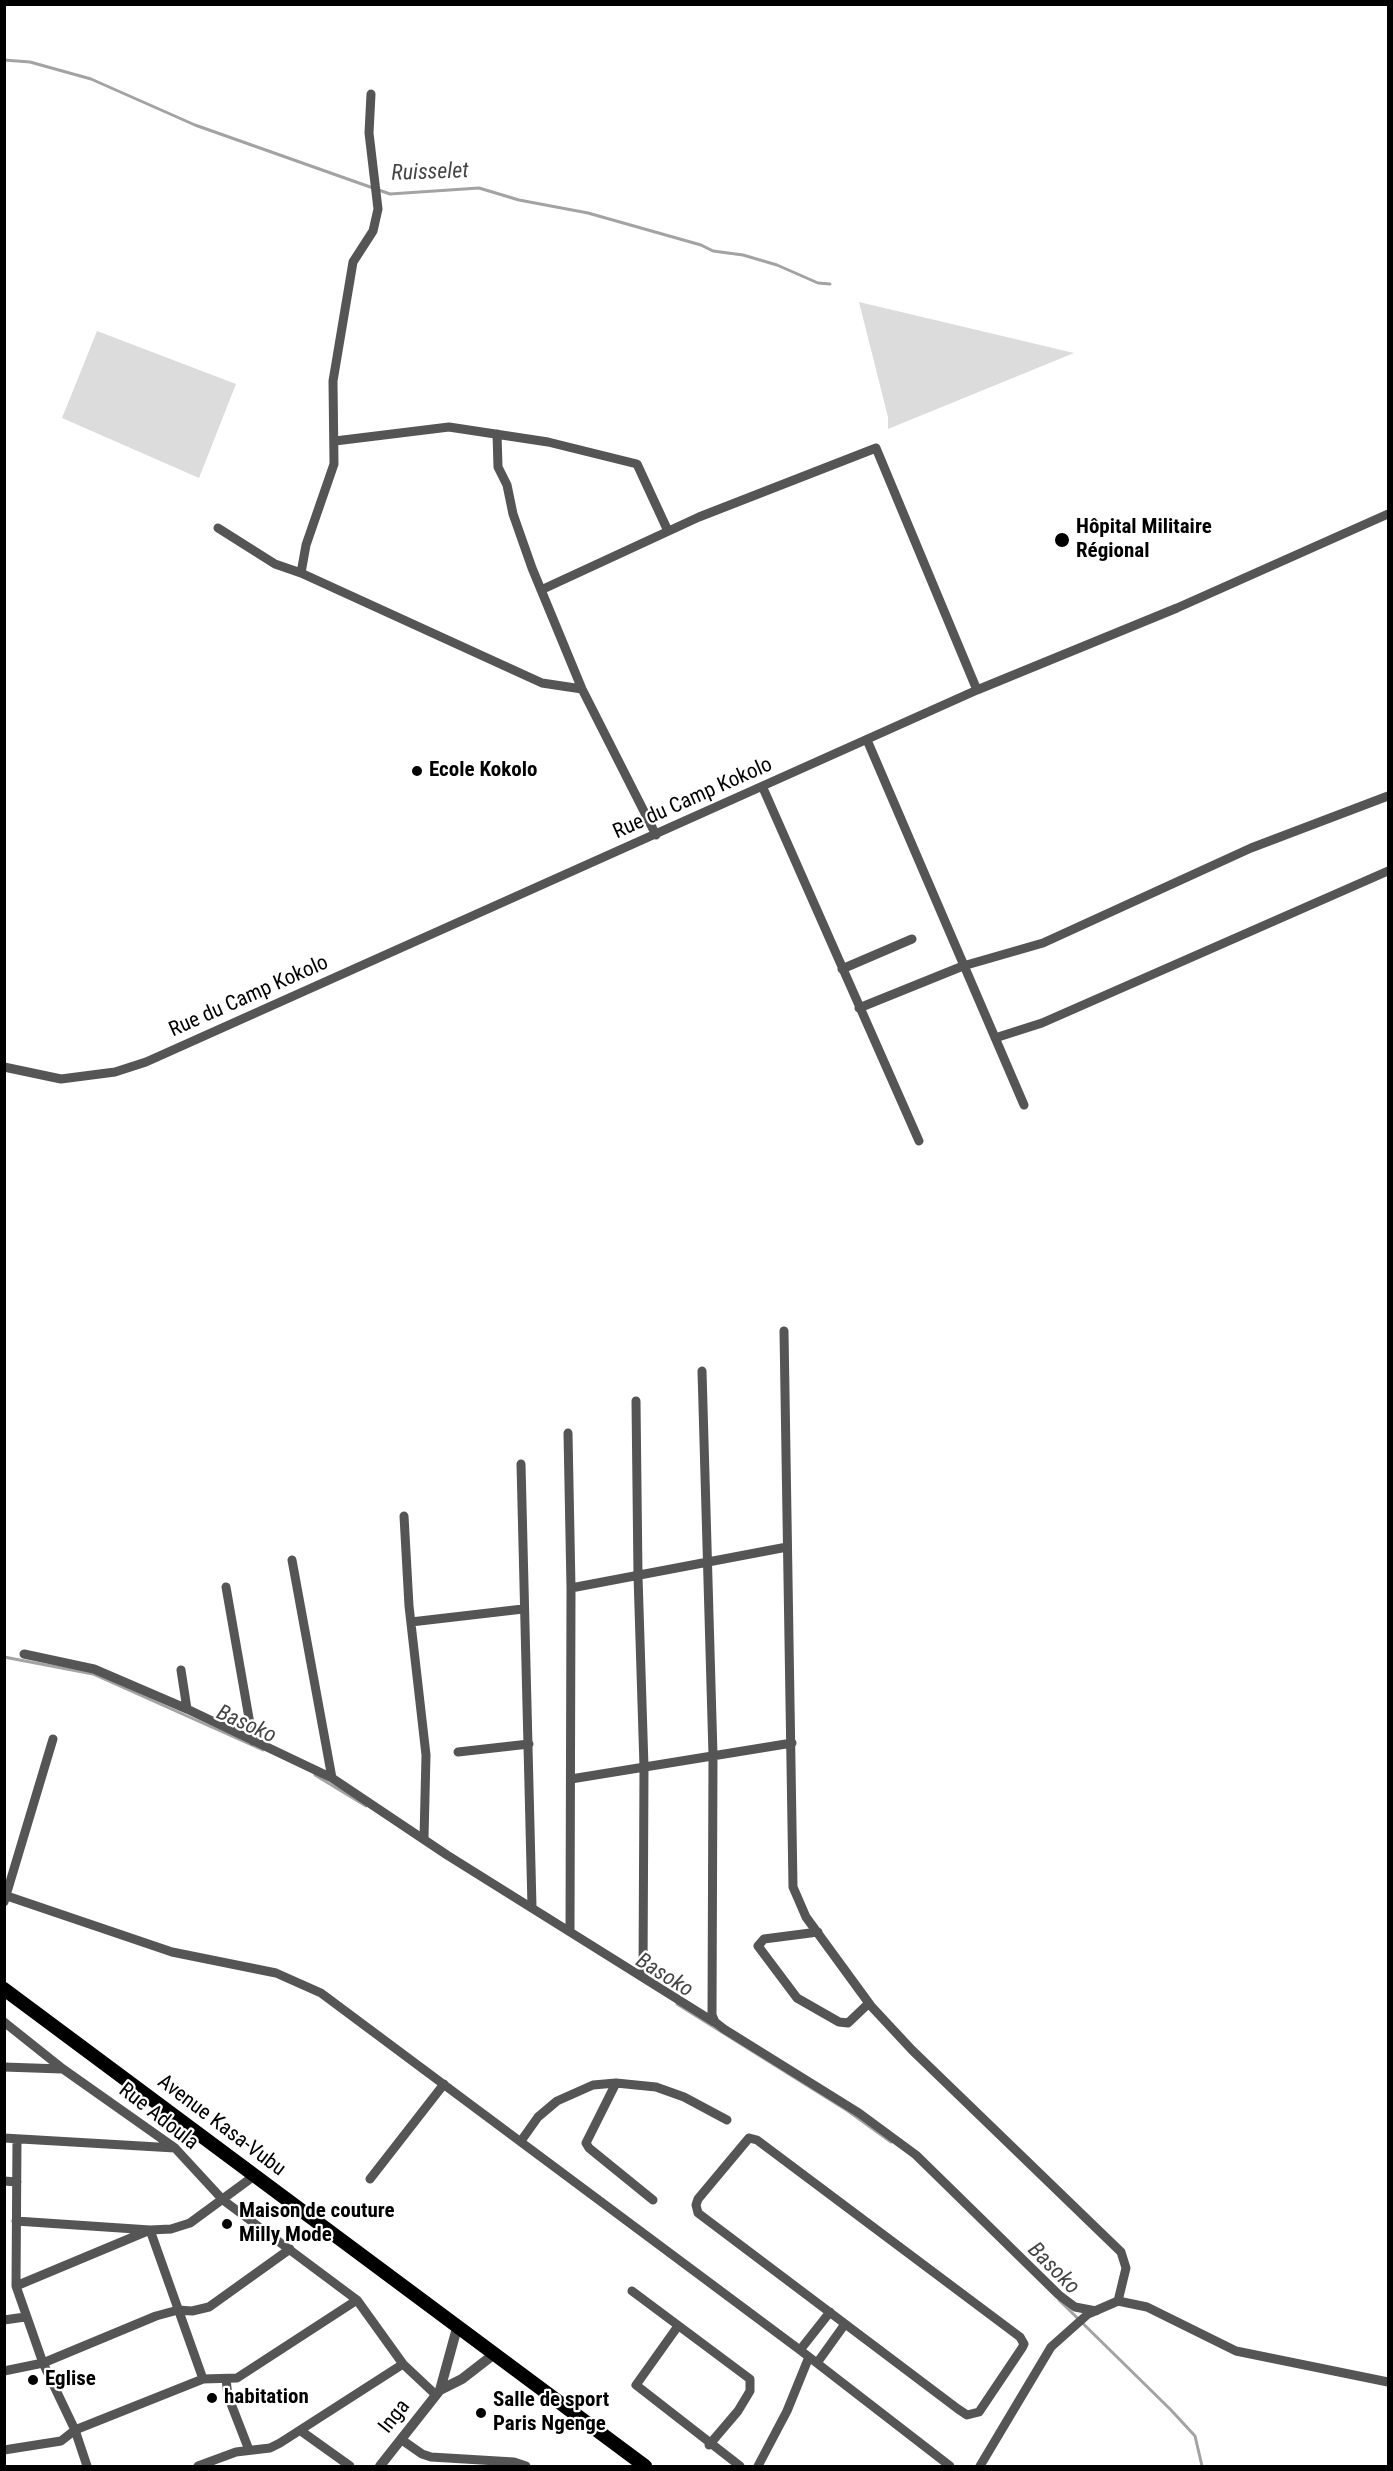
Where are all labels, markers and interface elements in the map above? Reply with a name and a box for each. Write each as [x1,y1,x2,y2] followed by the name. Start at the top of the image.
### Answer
[391,158,469,188] water label: Ruisselet
[1076,515,1212,565] place label: Hôpital Militaire Régional
[1053,531,1071,549] marker: Hôpital Militaire Régional
[610,753,776,845] street label: Rue du Camp Kokolo
[429,758,537,784] place label: Ecole Kokolo
[410,764,424,778] marker: Ecole Kokolo
[166,951,332,1043] street label: Rue du Camp Kokolo
[212,1700,280,1750] water label: Basoko
[630,1948,698,2004] water label: Basoko
[152,2070,290,2182] street label: Avenue Kasa-Vubu
[113,2078,203,2156] street label: Rue Adoula
[239,2199,395,2249] place label: Maison de couture Milly Mode
[220,2217,234,2231] marker: Maison de couture Milly Mode
[1022,2238,1084,2300] water label: Basoko
[45,2367,96,2393] place label: Eglise
[26,2373,40,2387] marker: Eglise
[224,2385,309,2411] place label: habitation
[493,2388,609,2438] place label: Salle de sport Paris Ngenge
[205,2391,219,2405] marker: habitation
[374,2395,416,2439] street label: Inga
[474,2406,488,2420] marker: Salle de sport Paris Ngenge

